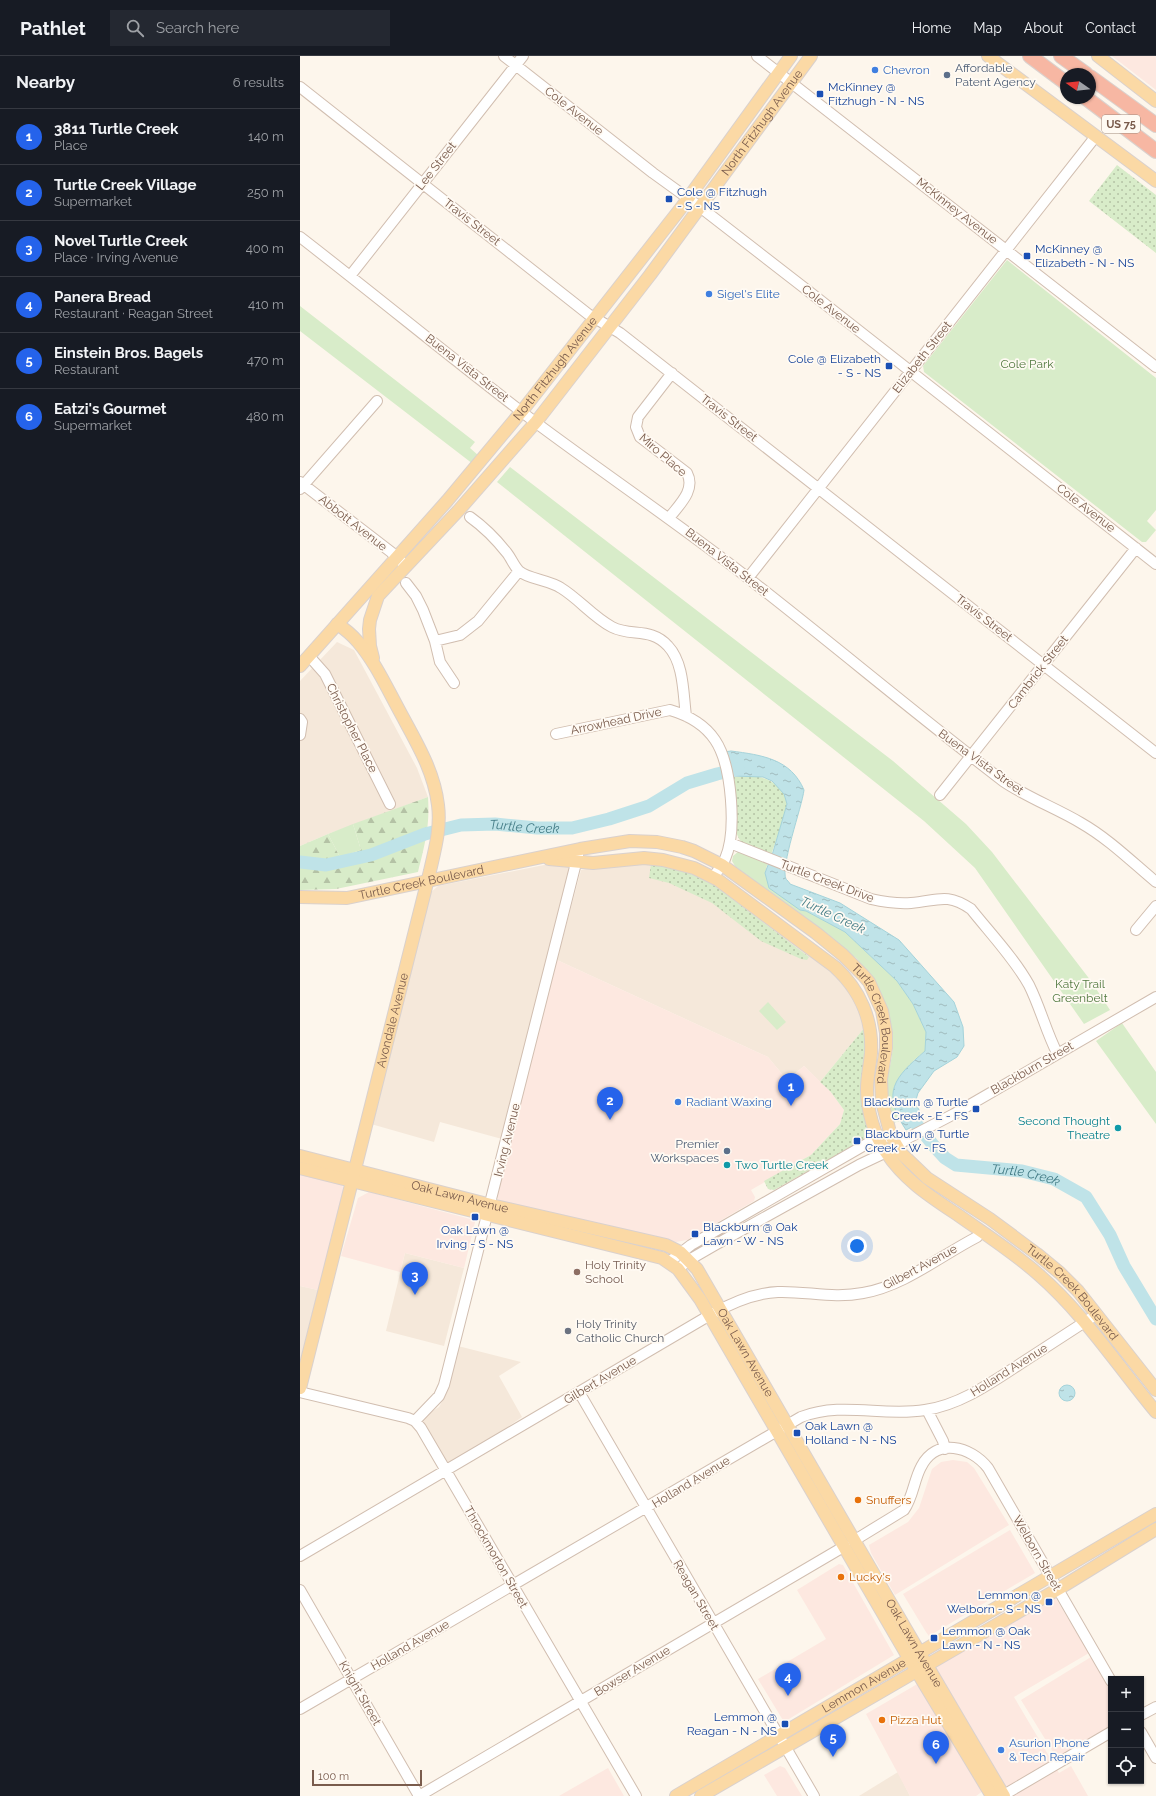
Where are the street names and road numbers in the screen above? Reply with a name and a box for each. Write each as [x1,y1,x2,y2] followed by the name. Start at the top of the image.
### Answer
[719,67,805,178] street label: North Fitzhugh Avenue
[542,84,606,138] street label: Cole Avenue
[1102,115,1140,133] road number: US 75
[413,139,459,193] street label: Lee Street
[914,175,1000,247] street label: McKinney Avenue
[441,196,503,248] street label: Travis Street
[799,282,863,336] street label: Cole Avenue
[510,314,600,423] street label: North Fitzhugh Avenue
[890,318,954,396] street label: Elizabeth Street
[423,331,511,405] street label: Buena Vista Street
[698,392,760,444] street label: Travis Street
[636,431,690,479] street label: Miro Place
[1054,481,1118,535] street label: Cole Avenue
[316,492,390,554] street label: Abbott Avenue
[683,525,771,599] street label: Buena Vista Street
[953,592,1015,644] street label: Travis Street
[1005,633,1071,711] street label: Cambrick Street
[323,681,381,775] street label: Christopher Place
[569,705,663,737] street label: Arrowhead Drive
[936,726,1026,798] street label: Buena Vista Street
[778,857,876,905] street label: Turtle Creek Drive
[357,862,485,902] street label: Turtle Creek Boulevard
[849,961,893,1084] street label: Turtle Creek Boulevard
[374,972,411,1069] street label: Avondale Avenue
[988,1039,1076,1097] street label: Blackburn Street
[491,1102,523,1178] street label: Irving Avenue
[410,1178,510,1216] street label: Oak Lawn Avenue
[1023,1241,1121,1343] street label: Turtle Creek Boulevard
[881,1242,959,1292] street label: Gilbert Avenue
[714,1306,776,1399] street label: Oak Lawn Avenue
[968,1341,1050,1399] street label: Holland Avenue
[561,1353,639,1407] street label: Gilbert Avenue
[650,1453,732,1511] street label: Holland Avenue
[461,1504,531,1610] street label: Throckmorton Street
[1010,1513,1064,1593] street label: Welborn Street
[670,1558,722,1632] street label: Reagan Street
[883,1597,945,1690] street label: Oak Lawn Avenue
[368,1617,452,1673] street label: Holland Avenue
[591,1643,673,1699] street label: Bowser Avenue
[819,1655,908,1716] street label: Lemmon Avenue
[336,1658,384,1728] street label: Knight Street

